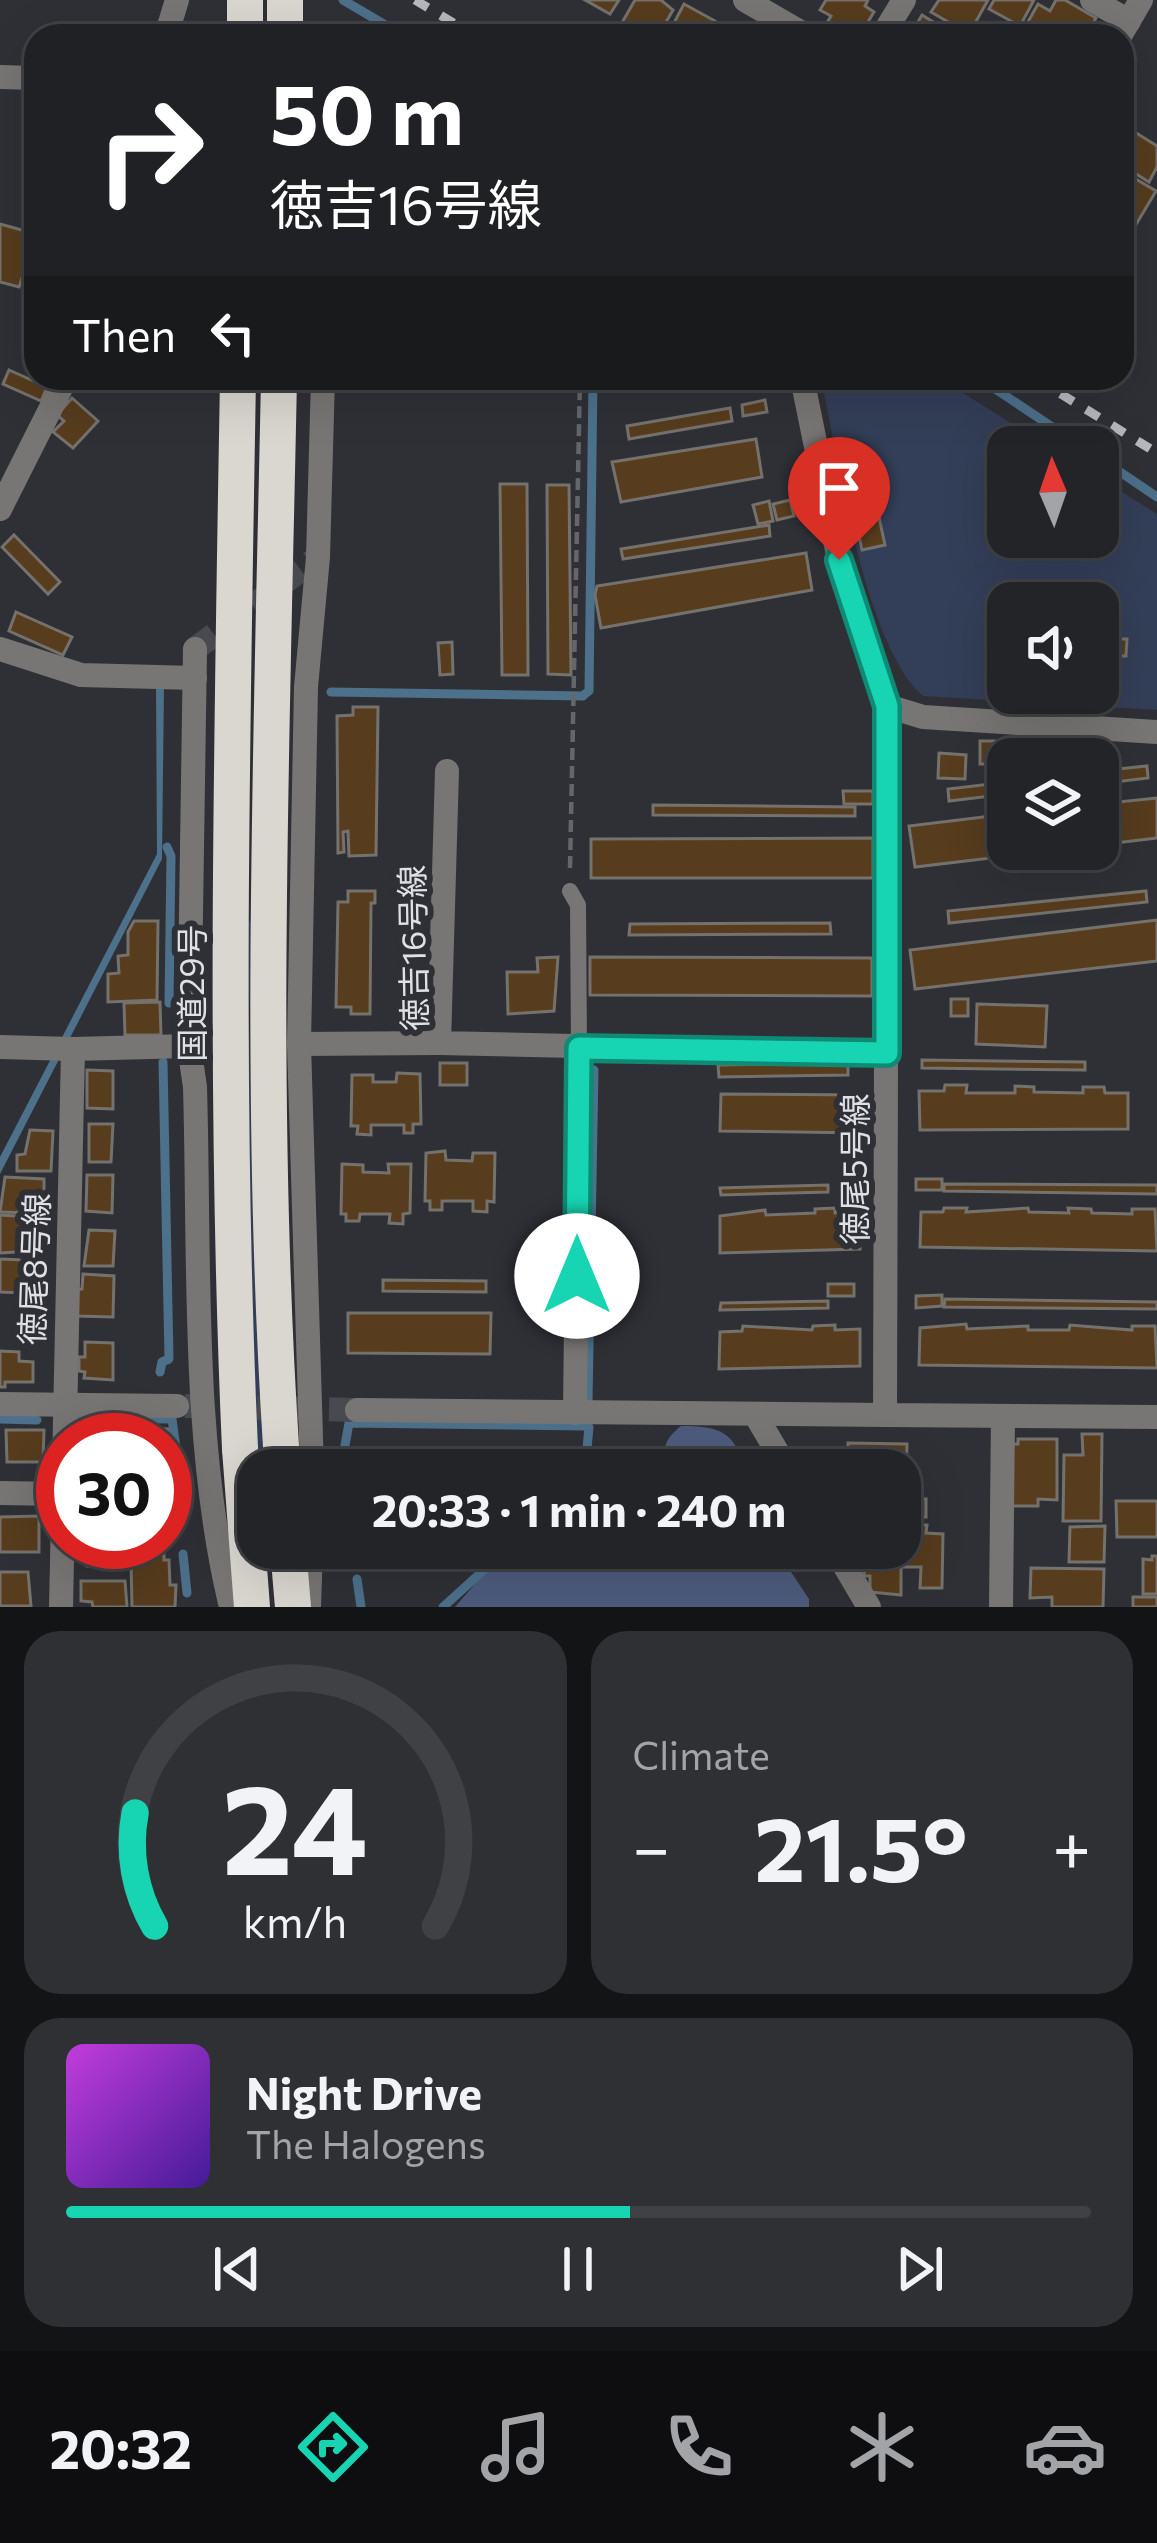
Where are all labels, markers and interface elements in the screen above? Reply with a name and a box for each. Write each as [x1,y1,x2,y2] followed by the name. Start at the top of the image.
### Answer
[270,60,464,162] text: 50 m
[72,72,228,228] icon: right
[270,170,542,236] text: 徳吉16号線
[200,300,266,366] icon: left
[72,306,176,361] text: Then
[987,426,1119,558] north arrow
[987,426,1119,870] map controls
[788,437,890,560] pin
[806,455,872,521] icon: arrive
[987,582,1119,714] button: sound
[987,738,1119,870] button: layers
[390,865,434,1031] street label: 徳吉16号線
[170,924,211,1062] street label: 国道29号
[833,1094,874,1244] street label: 徳尾5号線
[10,1192,56,1346] street label: 徳尾8号線
[514,1213,640,1339] position arrow
[36,1413,192,1569] speed limit sign: 30
[372,1481,786,1536] text: 20:33 · 1 min · 240 m
[633,1730,770,1778] text: Climate
[222,1748,368,1901] text: 24
[754,1790,968,1901] text: 21.5°
[633,1805,670,1886] text: −
[1052,1805,1091,1886] text: +
[243,1893,347,1946] text: km/h
[246,2064,482,2119] text: Night Drive
[246,2119,486,2167] text: The Halogens
[204,2236,270,2302] icon: previous
[545,2236,611,2302] icon: pause
[887,2236,953,2302] icon: next
[291,2405,375,2489] icon: directions
[474,2405,558,2489] icon: music
[657,2405,741,2489] icon: phone
[840,2405,924,2489] icon: climate
[1023,2405,1107,2489] icon: car
[50,2414,192,2480] text: 20:32

